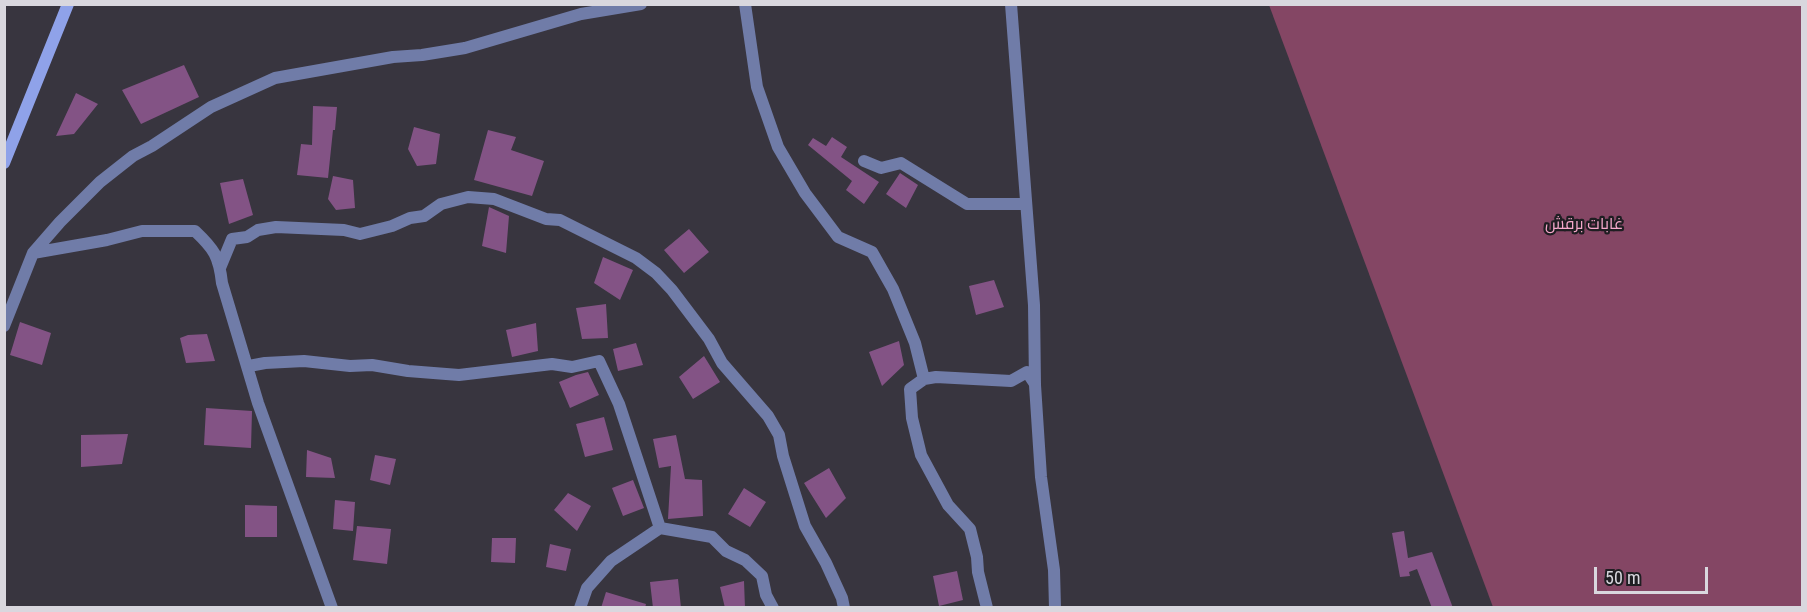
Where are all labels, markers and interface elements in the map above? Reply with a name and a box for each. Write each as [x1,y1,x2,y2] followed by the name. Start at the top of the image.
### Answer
[1545,215,1623,235] park label: غابات برقش
[1597,555,1711,593] scale bar
[1605,567,1640,588] text: 50 m

